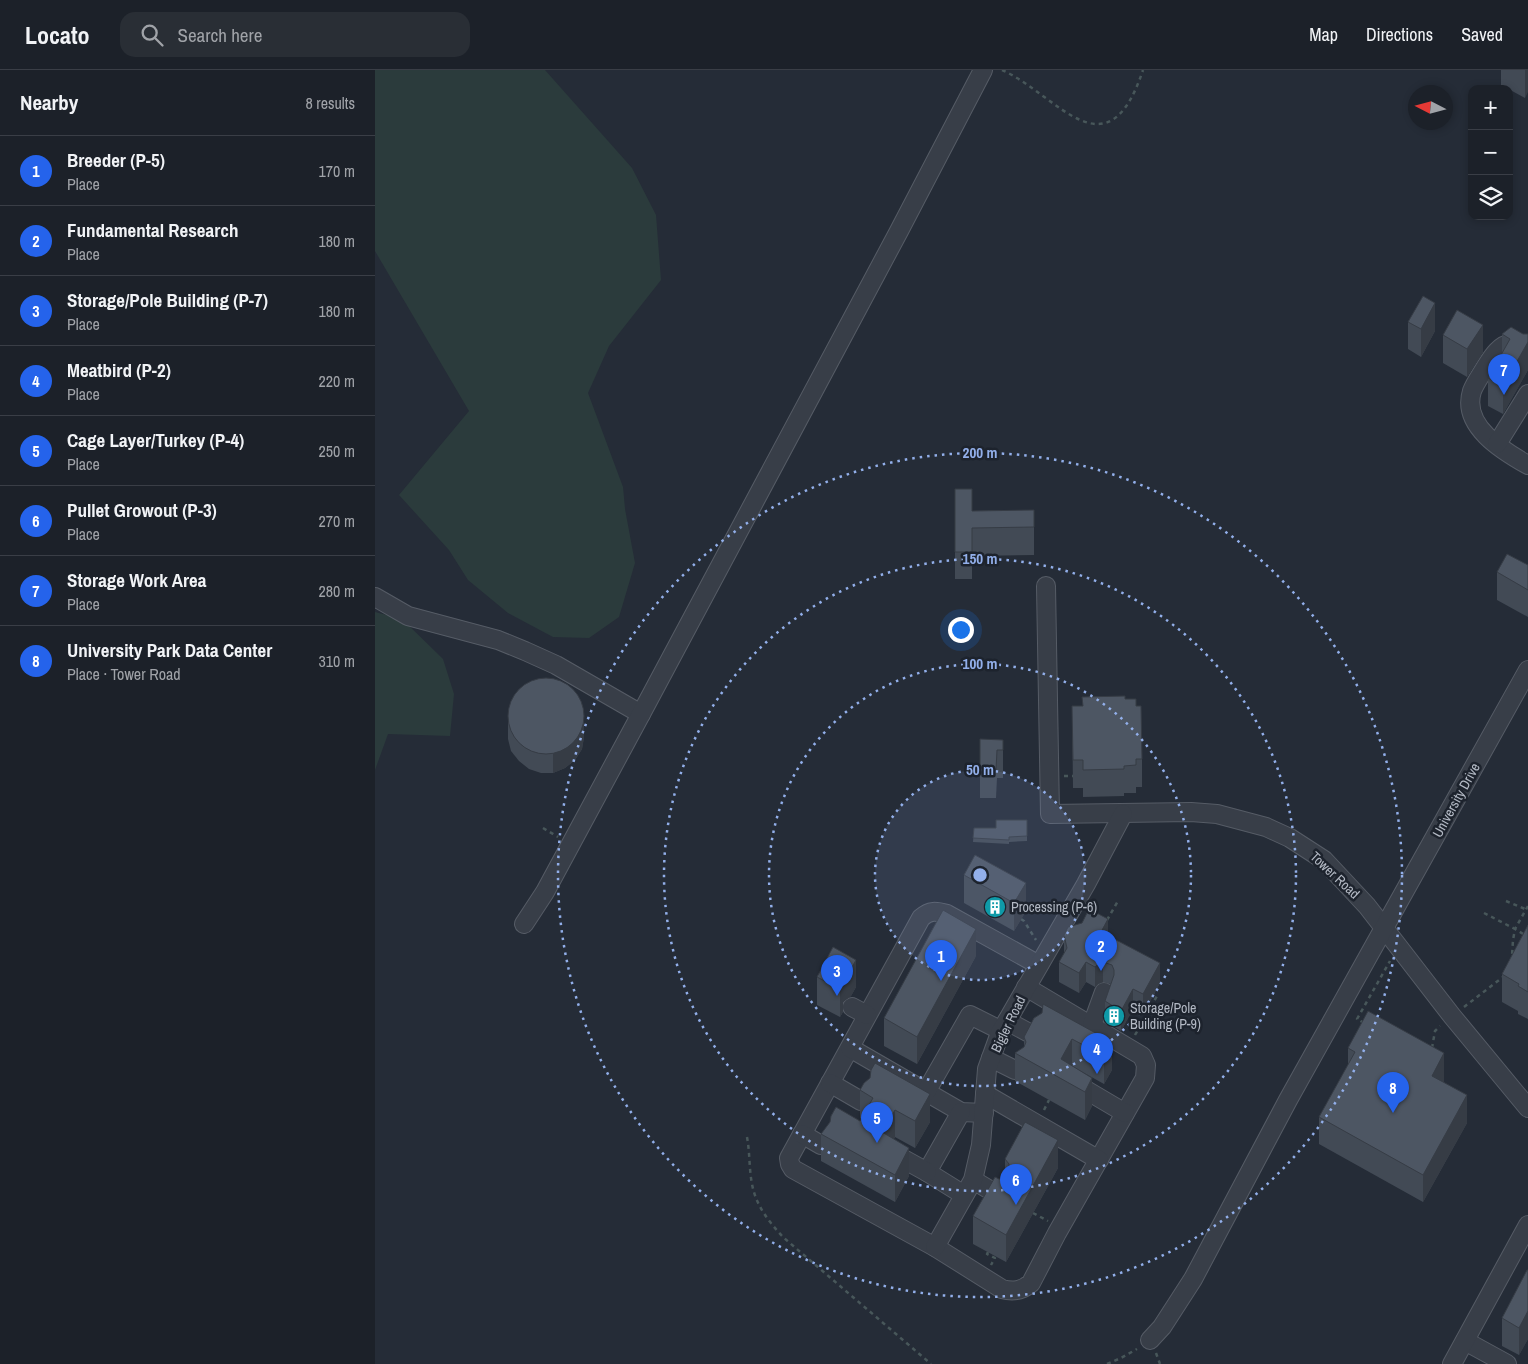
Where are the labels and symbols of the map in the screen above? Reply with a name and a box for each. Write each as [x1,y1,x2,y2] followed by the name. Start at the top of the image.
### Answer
[1408,85,1453,130] north arrow
[1488,354,1520,395] pin: 7
[963,442,997,463] text: 200 m
[963,548,997,569] text: 150 m
[948,617,974,643] your location
[963,653,997,674] text: 100 m
[966,759,994,780] text: 50 m
[1428,760,1484,840] street label: University Drive
[1306,848,1364,902] street label: Tower Road
[971,866,989,884] centre of rings
[983,895,1007,919] building icon: Processing (P-6)
[1011,898,1097,916] place label: Processing (P-6)
[1085,930,1117,971] pin: 2
[925,940,957,981] pin: 1
[821,955,853,996] pin: 3
[987,993,1029,1055] street label: Bigler Road
[1130,999,1201,1033] place label: Storage/Pole Building (P-9)
[1102,1004,1126,1028] building icon: Storage/Pole Building (P-9)
[1081,1033,1113,1074] pin: 4
[1377,1072,1409,1113] pin: 8
[861,1102,893,1143] pin: 5
[1000,1164,1032,1205] pin: 6

